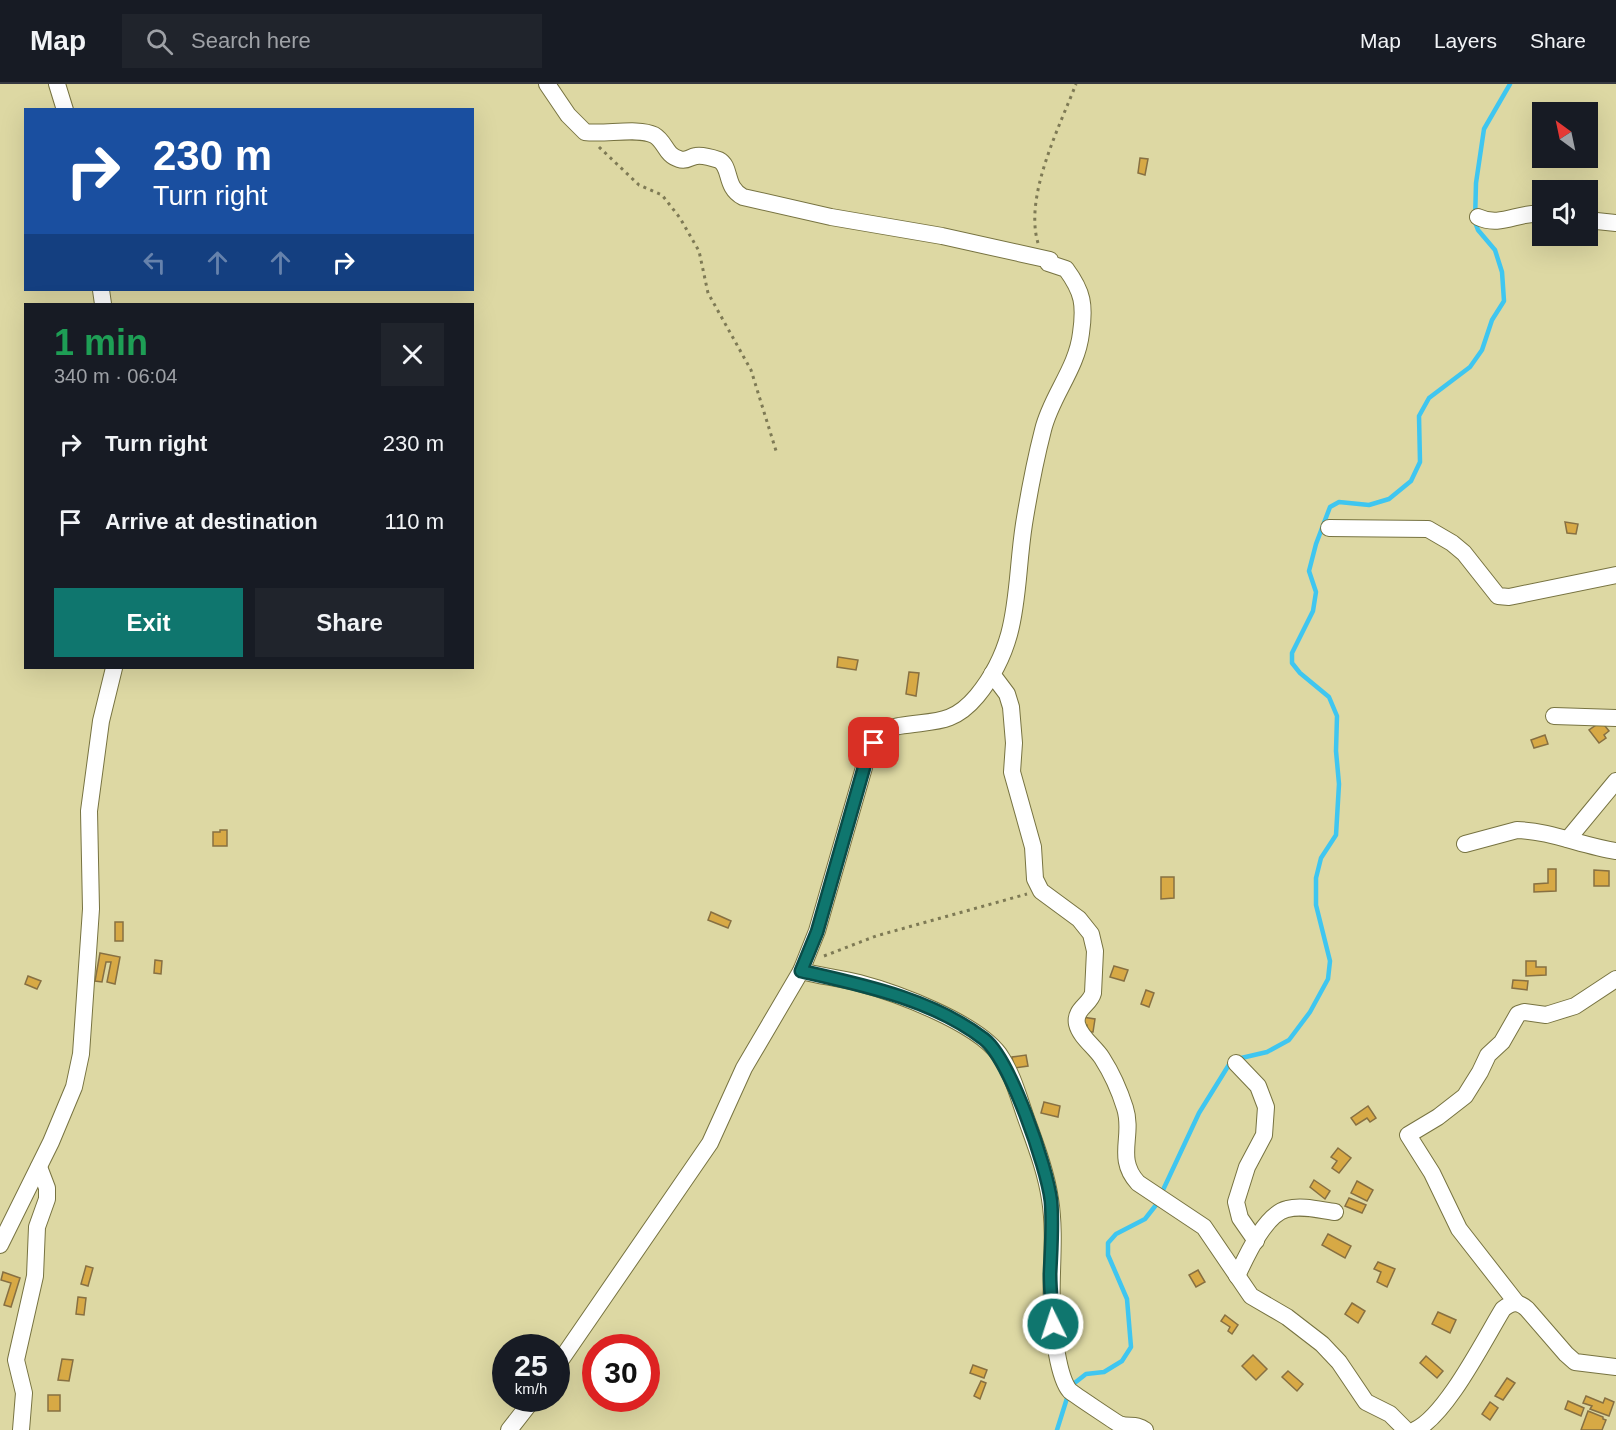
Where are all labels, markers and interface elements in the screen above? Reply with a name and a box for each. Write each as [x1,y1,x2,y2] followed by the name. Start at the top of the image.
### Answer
[122,14,542,68] search box
[30,25,86,56] text: Map
[143,25,176,58] icon: search
[191,28,311,53] text: Search here
[1360,29,1401,52] text: Map
[1434,29,1497,52] text: Layers
[1530,29,1586,52] text: Share
[1532,102,1598,168] north arrow
[1532,102,1598,246] map controls
[54,132,132,210] icon: right
[153,132,272,179] text: 230 m
[1532,180,1598,246] button: sound
[153,181,268,211] text: Turn right
[138,246,171,279] icon: left
[201,246,234,279] icon: ahead
[264,246,297,279] icon: ahead
[327,246,360,279] icon: right
[54,322,148,363] text: 1 min
[381,323,444,386] button: close
[54,365,177,387] text: 340 m · 06:04
[54,428,87,461] icon: right
[105,431,207,456] text: Turn right
[383,431,444,456] text: 230 m
[54,506,87,539] icon: arrive
[105,509,318,534] text: Arrive at destination
[384,509,444,534] text: 110 m
[54,588,243,657] button: Exit
[255,588,444,657] button: Share
[848,717,899,768] pin
[857,726,890,759] icon: arrive
[1021,1292,1085,1356] position arrow
[582,1334,660,1412] speed limit sign: 30
[514,1349,548,1382] text: 25
[515,1380,547,1397] text: km/h

